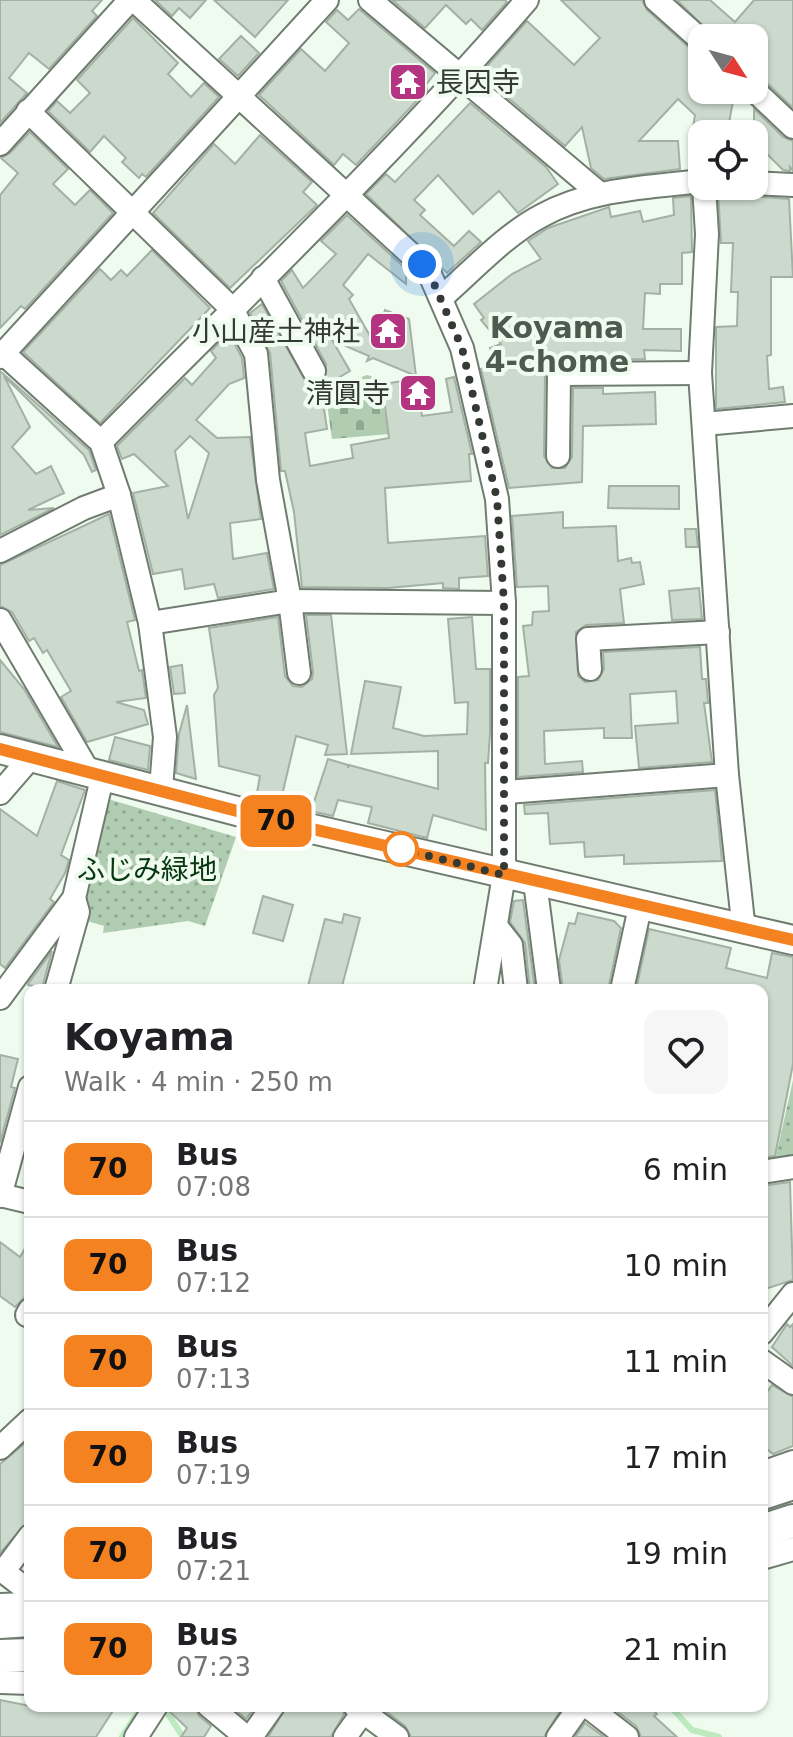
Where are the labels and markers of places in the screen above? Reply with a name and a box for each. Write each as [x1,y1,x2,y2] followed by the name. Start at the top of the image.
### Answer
[387,61,429,103] temple icon: 長因寺
[436,66,520,99] place label: 長因寺
[367,310,409,352] temple icon: 小山産土神社
[192,315,360,348] place label: 小山産土神社
[397,372,439,414] temple icon: 清圓寺
[306,377,390,410] place label: 清圓寺
[384,832,418,866] unlabelled marker

